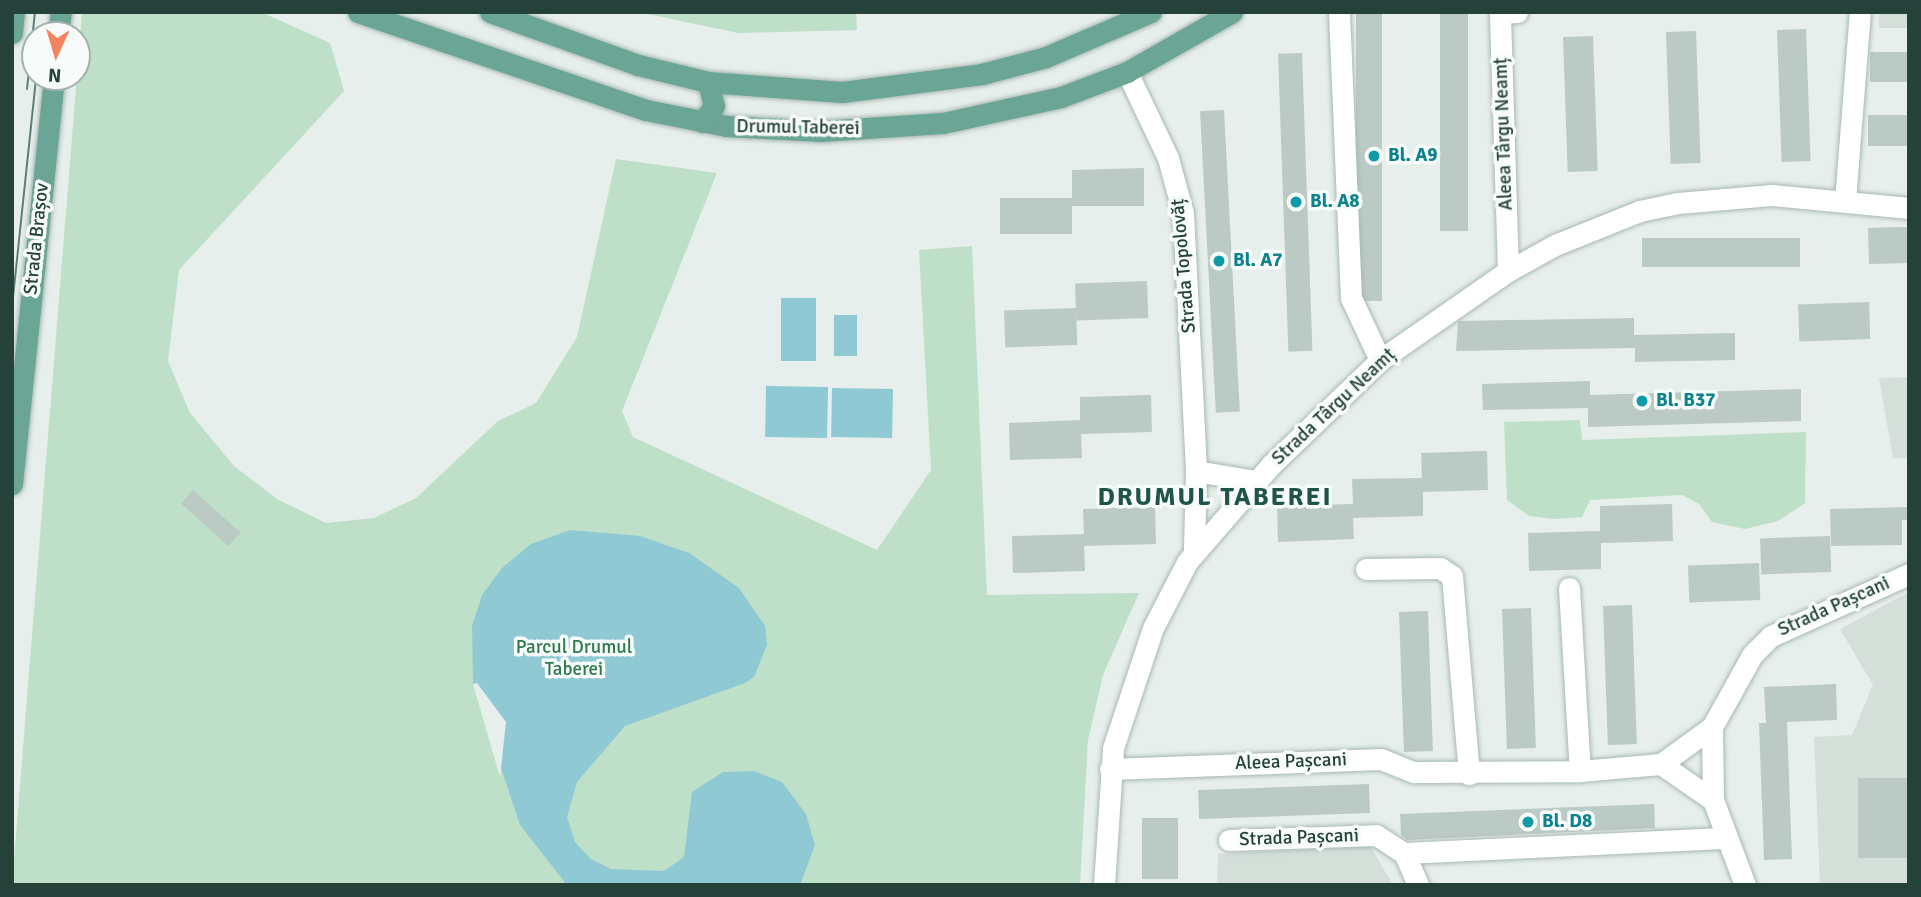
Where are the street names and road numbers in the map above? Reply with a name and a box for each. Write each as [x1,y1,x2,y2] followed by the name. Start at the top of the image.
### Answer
[1490,57,1518,211] street label: Aleea Târgu Neamț
[736,116,860,140] street label: Drumul Taberei
[20,182,54,296] street label: Strada Brașov
[1167,198,1201,334] street label: Strada Topolovăț
[1267,344,1401,470] street label: Strada Târgu Neamț
[1775,572,1893,642] street label: Strada Pașcani
[1235,749,1347,775] street label: Aleea Pașcani
[1239,825,1359,851] street label: Strada Pașcani

